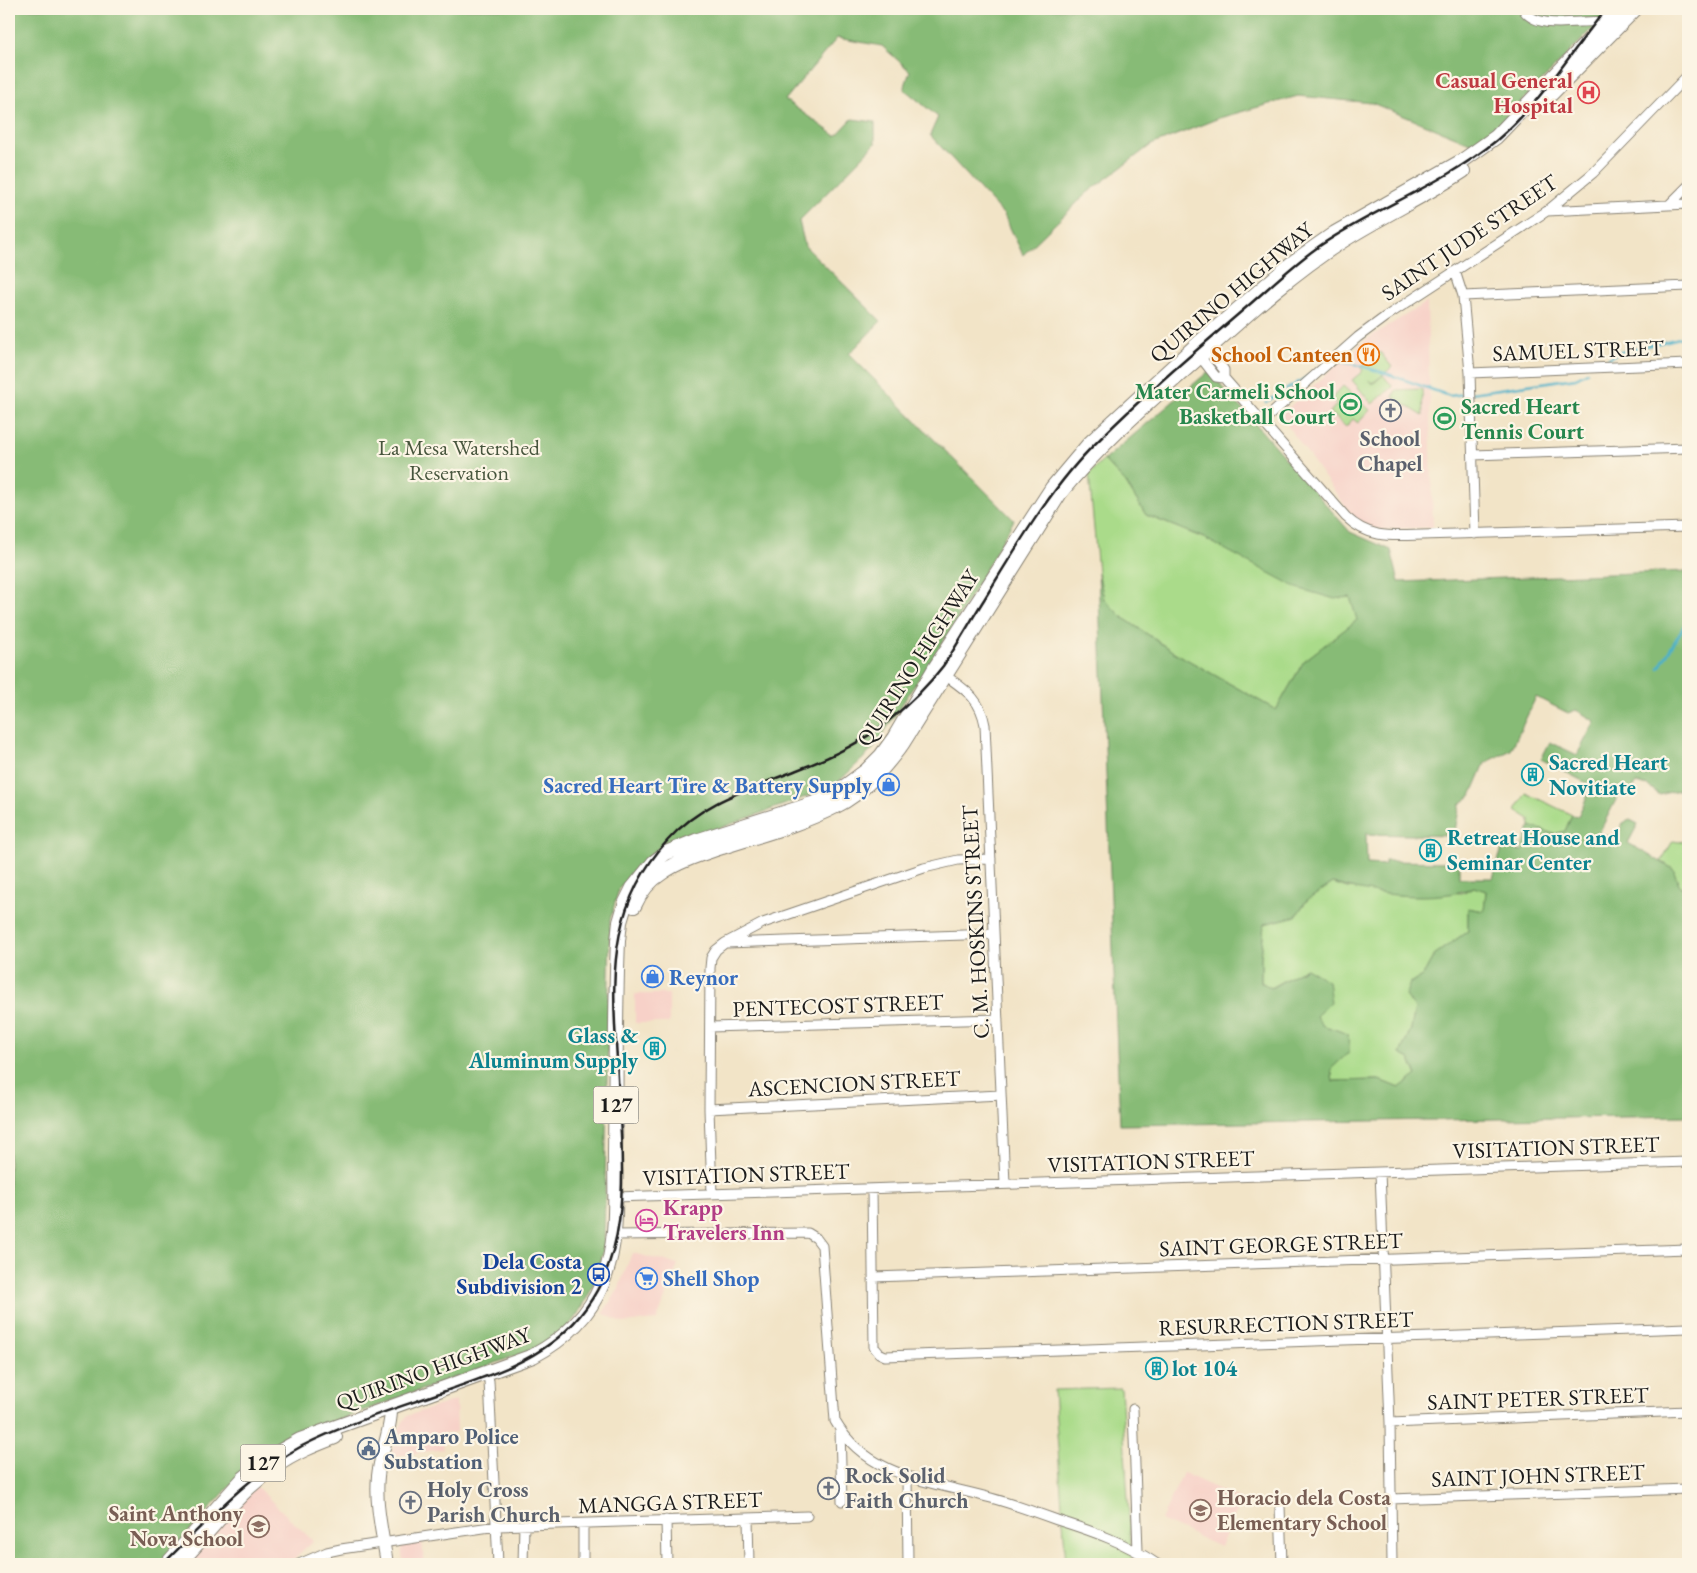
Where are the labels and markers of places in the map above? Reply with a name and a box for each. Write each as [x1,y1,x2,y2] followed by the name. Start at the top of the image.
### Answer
[1435,66,1573,120] place label: Casual General Hospital
[1577,81,1601,105] hospital icon: Casual General Hospital
[1211,340,1354,369] place label: School Canteen
[1357,342,1381,366] restaurant icon: School Canteen
[1135,377,1336,431] place label: Mater Carmeli School Basketball Court
[1339,392,1363,416] sports icon: Mater Carmeli School Basketball Court
[1461,392,1585,446] place label: Sacred Heart Tennis Court
[1378,399,1402,423] church icon: School Chapel
[1433,407,1457,431] sports icon: Sacred Heart Tennis Court
[1357,424,1423,478] place label: School Chapel
[1549,748,1668,802] place label: Sacred Heart Novitiate
[1521,763,1545,787] building icon: Sacred Heart Novitiate
[543,771,872,800] place label: Sacred Heart Tire & Battery Supply
[876,773,900,797] shop icon: Sacred Heart Tire & Battery Supply
[1447,823,1620,877] place label: Retreat House and Seminar Center
[1419,838,1443,862] building icon: Retreat House and Seminar Center
[669,963,739,992] place label: Reynor
[641,965,665,989] shop icon: Reynor
[468,1021,638,1075] place label: Glass & Aluminum Supply
[642,1036,666,1060] building icon: Glass & Aluminum Supply
[663,1193,785,1247] place label: Krapp Travelers Inn
[635,1208,659,1232] hotel icon: Krapp Travelers Inn
[457,1247,582,1301] place label: Dela Costa Subdivision 2
[586,1262,610,1286] bus stop icon: Dela Costa Subdivision 2
[663,1264,759,1293] place label: Shell Shop
[635,1266,659,1290] supermarket icon: Shell Shop
[1172,1354,1238,1383] place label: lot 104
[1144,1356,1168,1380] building icon: lot 104
[383,1422,519,1476] place label: Amparo Police Substation
[356,1437,380,1461] public building icon: Amparo Police Substation
[845,1461,968,1515] place label: Rock Solid Faith Church
[427,1475,560,1529] place label: Holy Cross Parish Church
[817,1476,841,1500] church icon: Rock Solid Faith Church
[1217,1483,1391,1537] place label: Horacio dela Costa Elementary School
[399,1490,423,1514] church icon: Holy Cross Parish Church
[1189,1498,1213,1522] school or university icon: Horacio dela Costa Elementary School
[108,1499,243,1553] place label: Saint Anthony Nova School
[247,1514,271,1538] school or university icon: Saint Anthony Nova School

